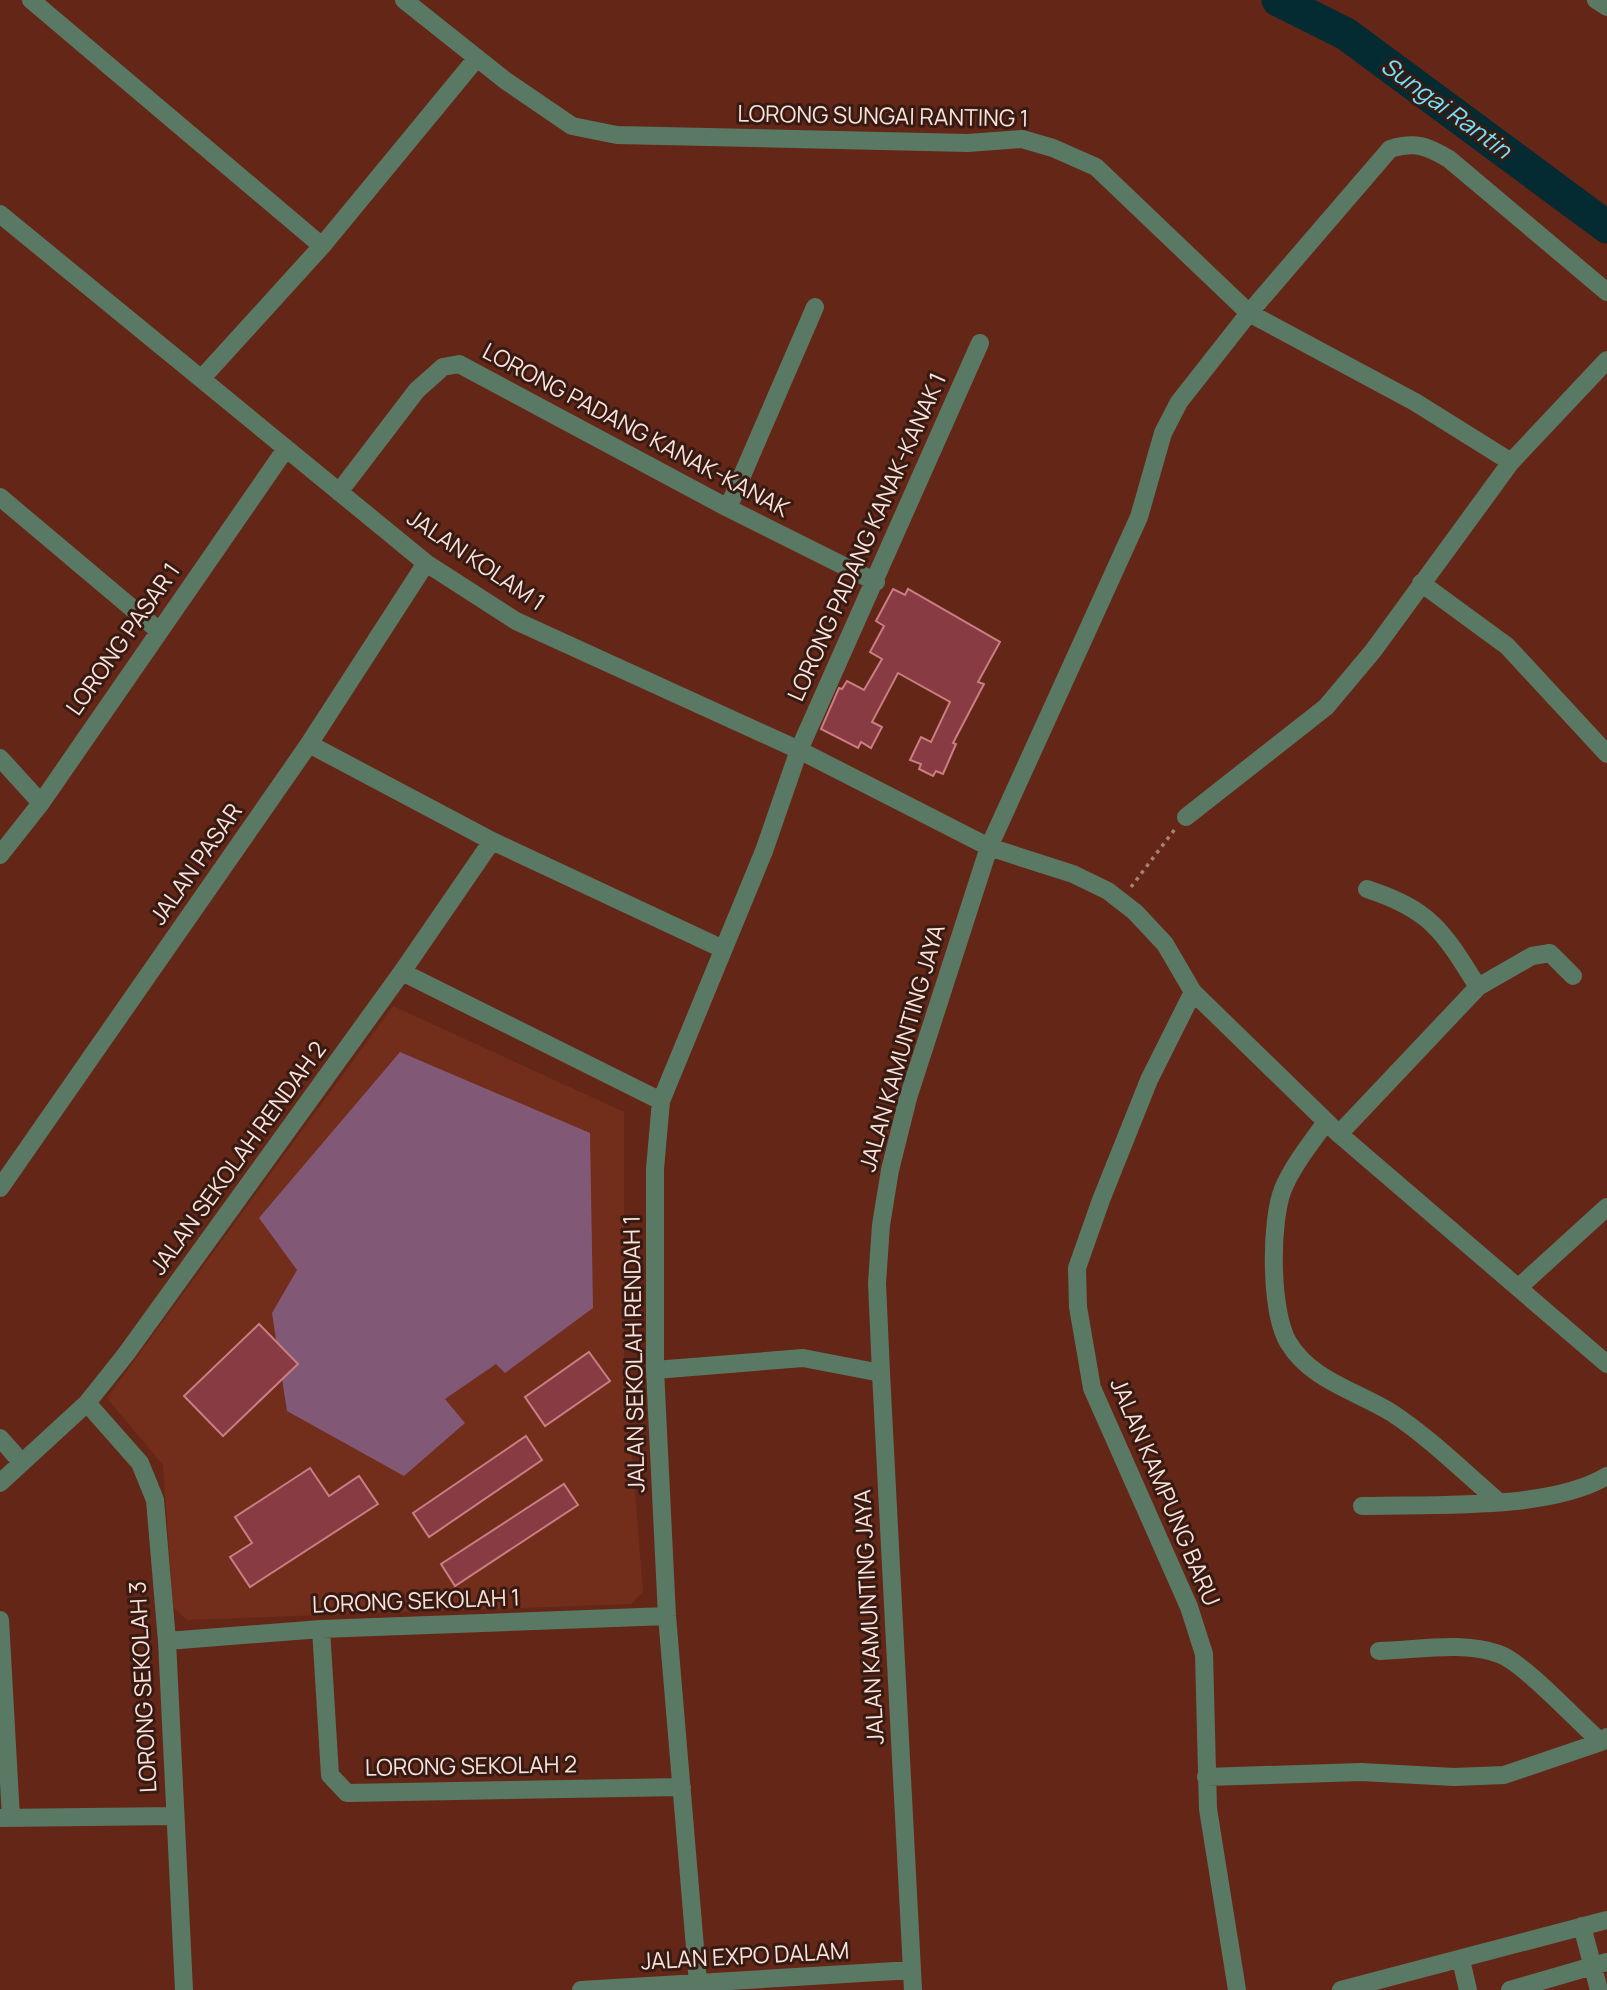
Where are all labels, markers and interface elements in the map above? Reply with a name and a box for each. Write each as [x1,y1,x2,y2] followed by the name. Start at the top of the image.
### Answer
[1375,48,1519,166] water label: Sungai Rantin
[737,96,1029,134] street label: LORONG SUNGAI RANTING 1
[477,334,796,524] street label: LORONG PADANG KANAK-KANAK
[779,367,953,706] street label: LORONG PADANG KANAK-KANAK 1
[401,501,552,617] street label: JALAN KOLAM 1
[58,556,187,721] street label: LORONG PASAR 1
[141,796,249,931] street label: JALAN PASAR
[850,920,952,1175] street label: JALAN KAMUNTING JAYA
[142,1034,333,1281] street label: JALAN SEKOLAH RENDAH 2
[615,1215,651,1493] street label: JALAN SEKOLAH RENDAH 1
[1103,1373,1228,1611] street label: JALAN KAMPUNG BARU
[845,1488,891,1746] street label: JALAN KAMUNTING JAYA
[120,1580,164,1794] street label: LORONG SEKOLAH 3
[311,1580,520,1620] street label: LORONG SEKOLAH 1
[365,1747,577,1783] street label: LORONG SEKOLAH 2
[640,1934,850,1976] street label: JALAN EXPO DALAM

